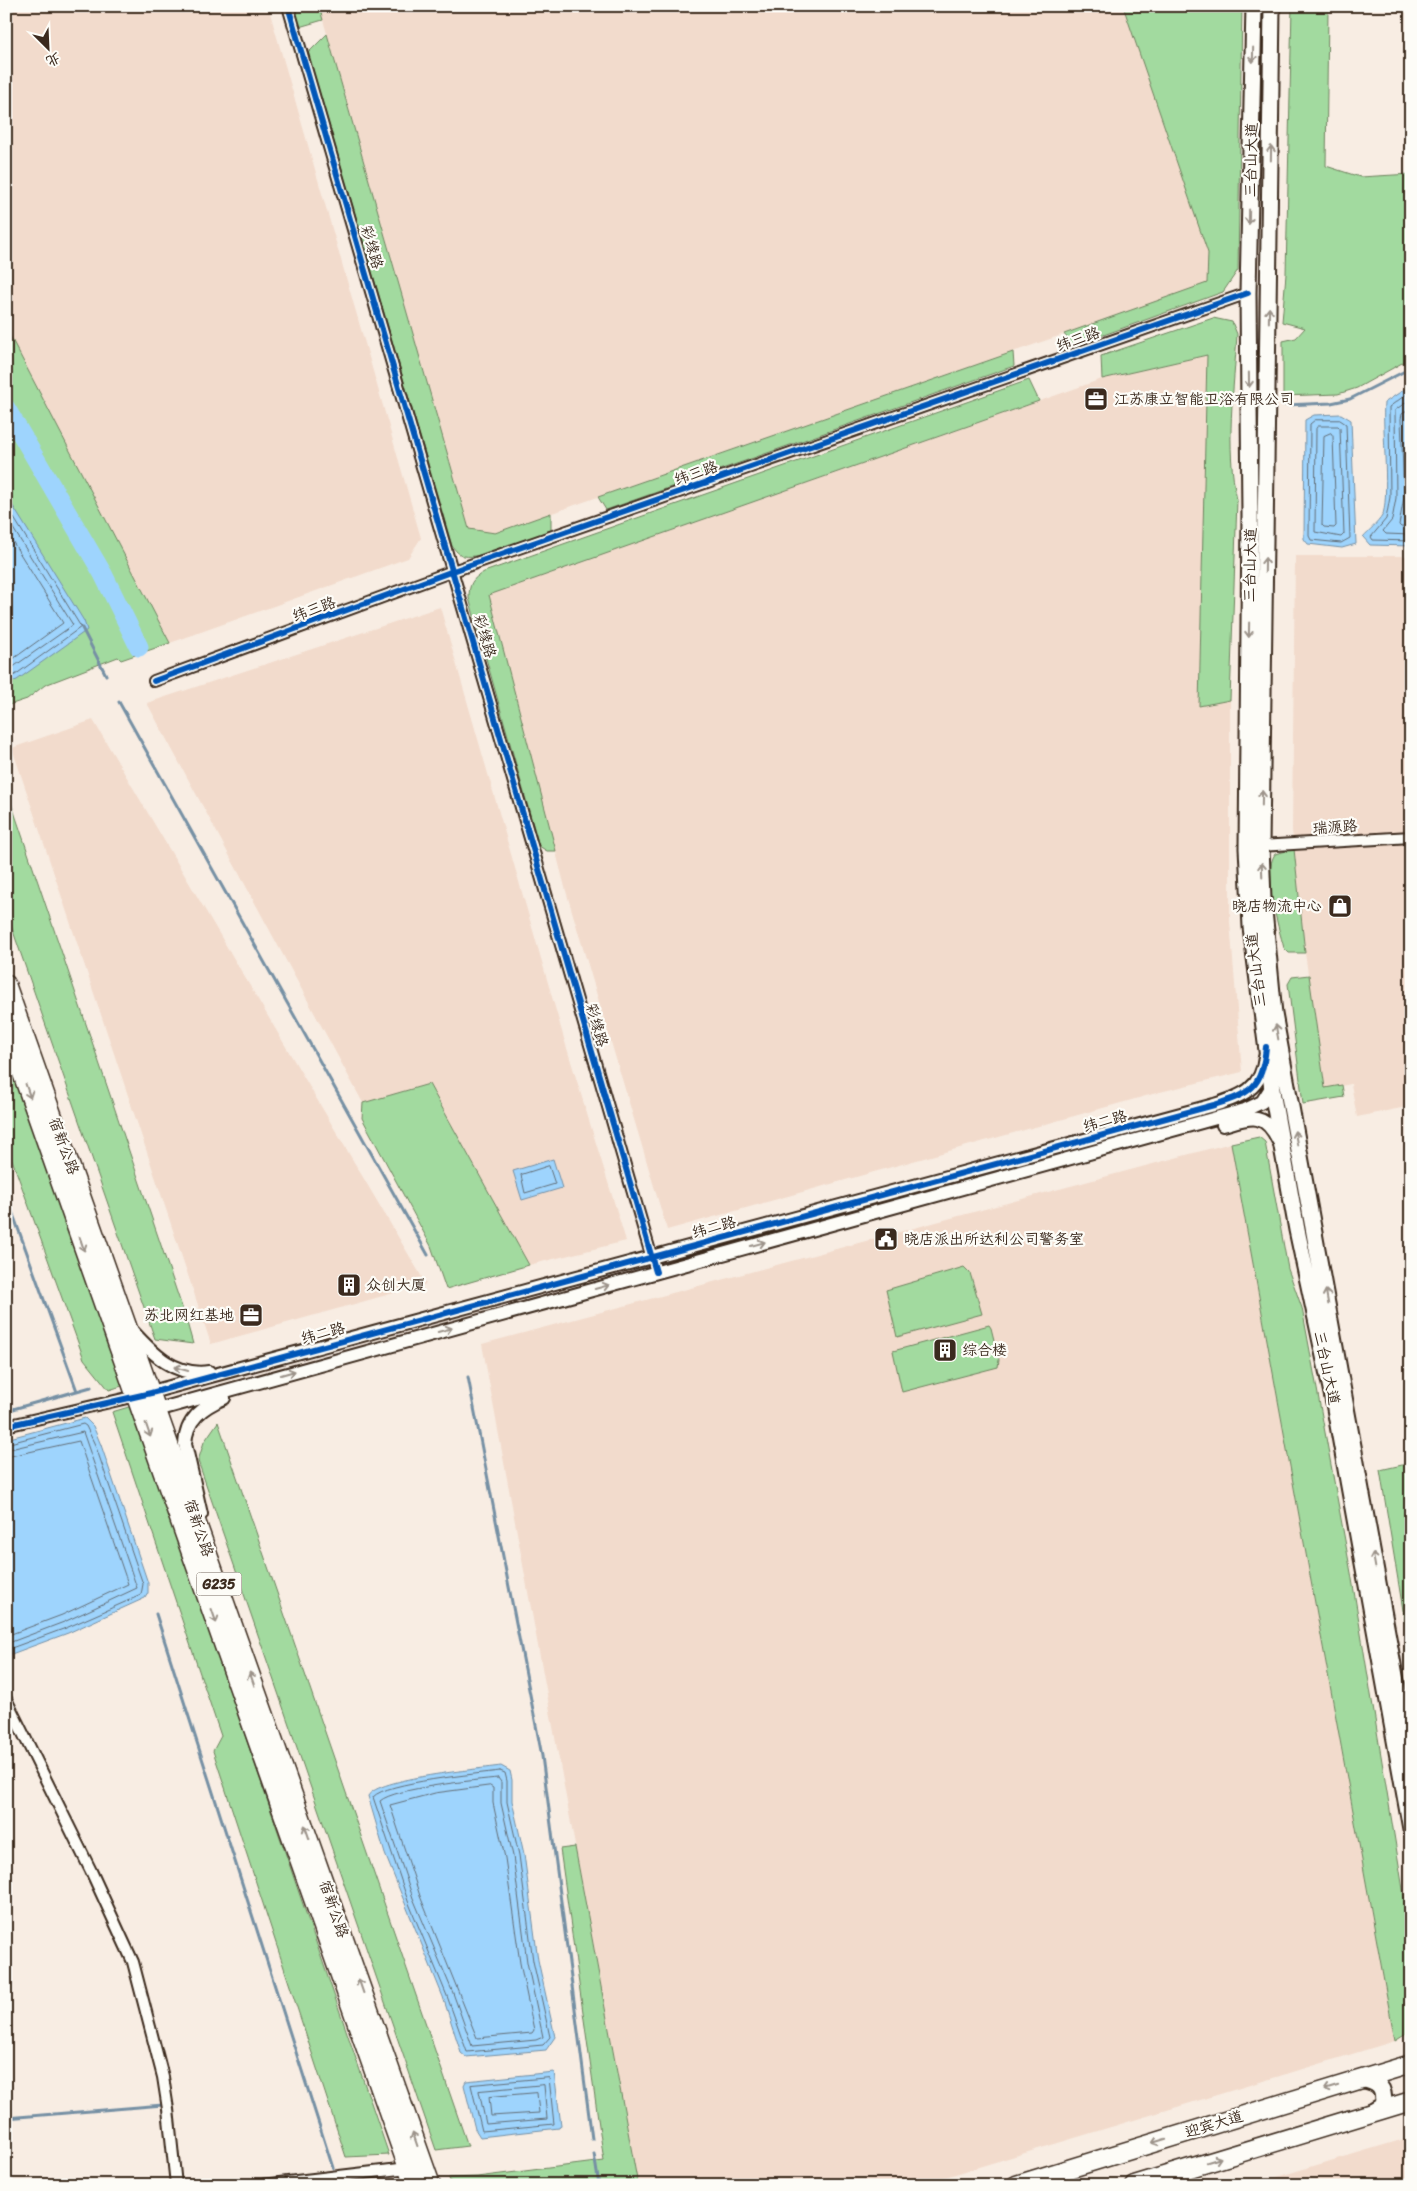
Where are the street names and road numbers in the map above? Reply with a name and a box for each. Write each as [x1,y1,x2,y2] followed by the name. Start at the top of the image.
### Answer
[1237,122,1265,198] street label: 三台山大道
[353,222,391,272] street label: 彩缘路
[1052,319,1104,359] street label: 纬三路
[670,453,722,493] street label: 纬三路
[1236,527,1264,603] street label: 三台山大道
[288,589,340,629] street label: 纬三路
[466,611,504,661] street label: 彩缘路
[1312,812,1358,842] street label: 瑞源路
[1239,931,1273,1009] street label: 三台山大道
[578,1000,616,1050] street label: 彩缘路
[1080,1103,1130,1139] street label: 纬二路
[42,1113,86,1179] street label: 宿新公路
[689,1209,739,1245] street label: 纬二路
[298,1315,348,1351] street label: 纬二路
[1306,1329,1348,1407] street label: 三台山大道
[177,1495,221,1561] street label: 宿新公路
[196,1572,242,1596] road number: G235
[312,1876,356,1942] street label: 宿新公路
[1182,2103,1246,2145] street label: 迎宾大道

